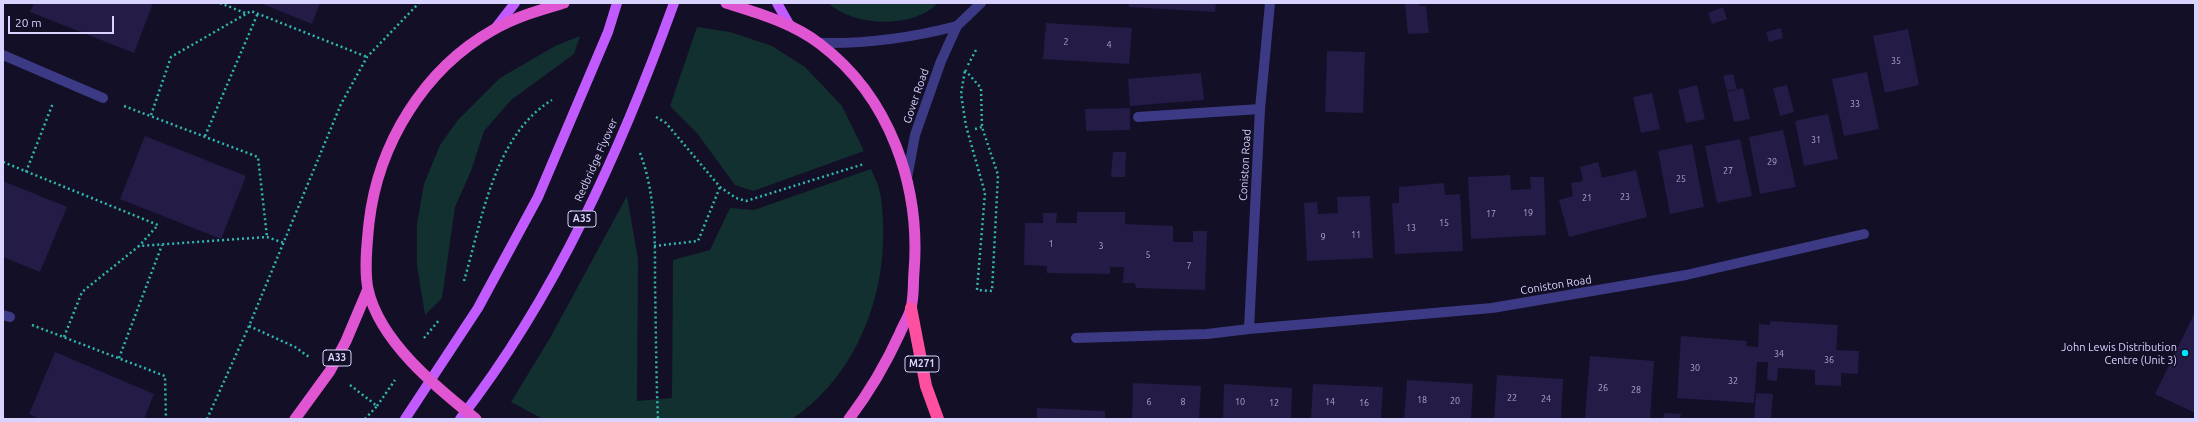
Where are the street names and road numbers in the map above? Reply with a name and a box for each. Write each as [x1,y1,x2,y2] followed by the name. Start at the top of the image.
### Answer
[900,67,932,125] street label: Gover Road
[572,116,620,204] street label: Redbridge Flyover
[1237,129,1253,201] street label: Coniston Road
[568,211,596,227] road number: A35
[1520,273,1592,297] street label: Coniston Road
[323,350,351,366] road number: A33
[905,356,939,372] road number: M271

